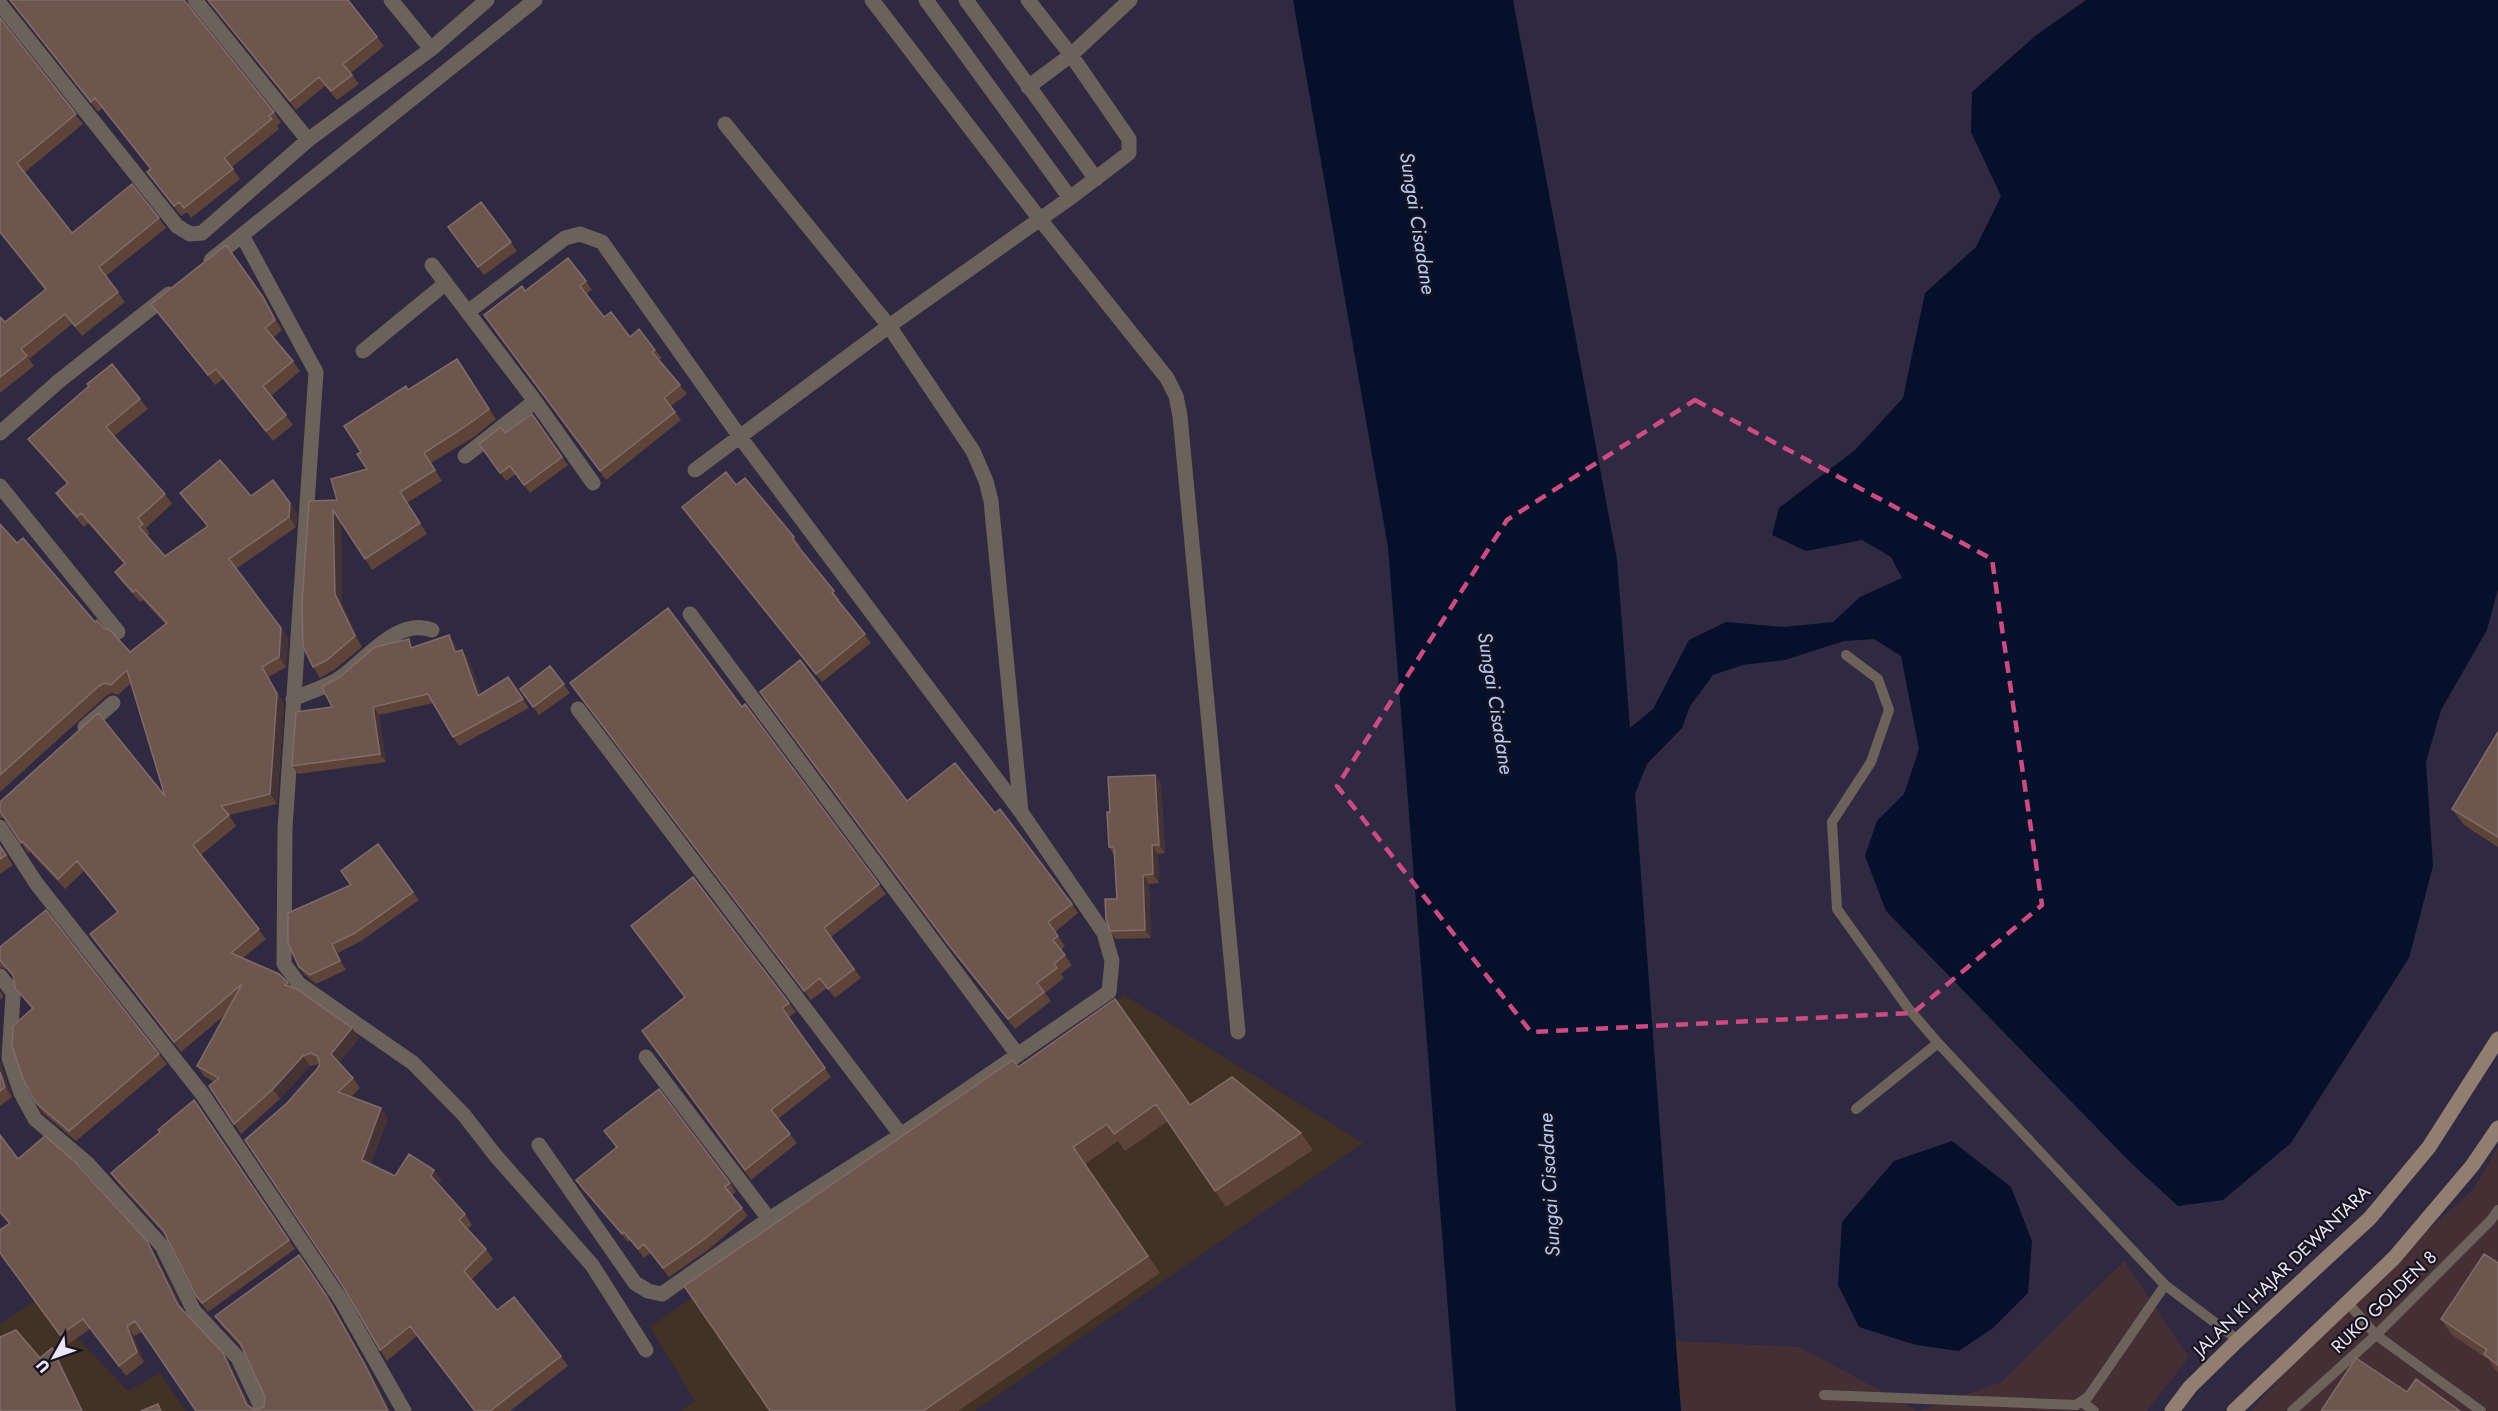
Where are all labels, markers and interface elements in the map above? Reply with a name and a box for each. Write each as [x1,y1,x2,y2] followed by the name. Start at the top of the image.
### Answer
[1392,150,1443,296] water label: Sungai Cisadane
[1470,630,1521,776] water label: Sungai Cisadane
[1531,1112,1568,1257] water label: Sungai Cisadane
[2186,1179,2376,1364] street label: JALAN KI HAJAR DEWANTARA
[2325,1245,2443,1359] street label: RUKO GOLDEN 8
[24,1327,84,1387] north arrow
[30,1355,55,1378] text: U

